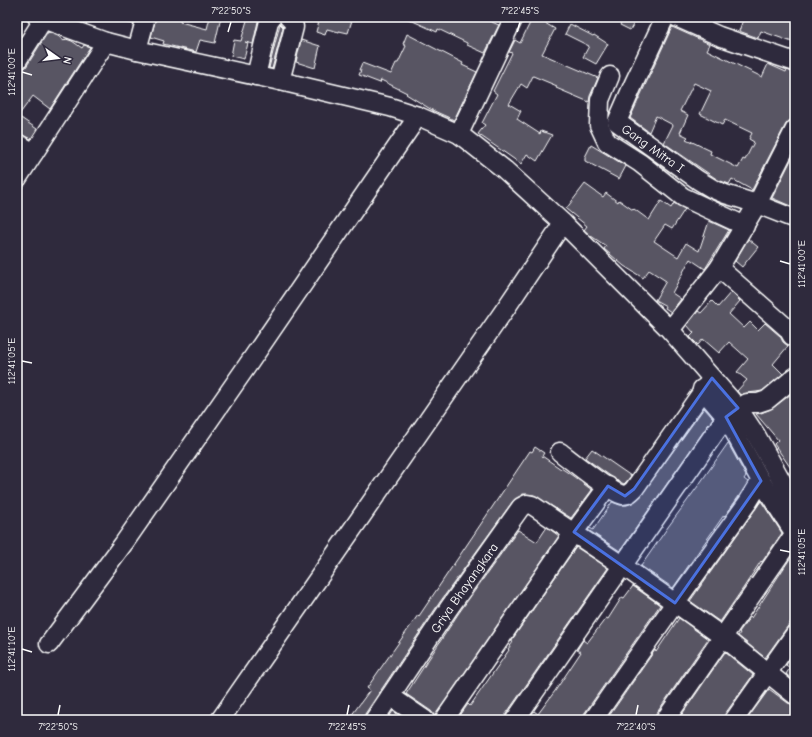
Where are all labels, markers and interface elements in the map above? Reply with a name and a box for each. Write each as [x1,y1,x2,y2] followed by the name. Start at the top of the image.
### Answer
[211,5,251,17] text: 7°22'50"S
[501,5,540,17] text: 7°22'45"S
[38,38,78,78] north arrow
[6,48,18,96] text: 112°41'00"E
[60,55,74,65] text: N
[619,121,687,176] street label: Gang Mitra I
[796,240,808,288] text: 112°41'00"E
[6,338,18,384] text: 112°41'05"E
[796,529,808,575] text: 112°41'05"E
[428,540,501,636] street label: Griya Bhayangkara
[6,626,18,672] text: 112°41'10"E
[38,721,78,733] text: 7°22'50"S
[328,721,367,733] text: 7°22'45"S
[617,721,656,733] text: 7°22'40"S

